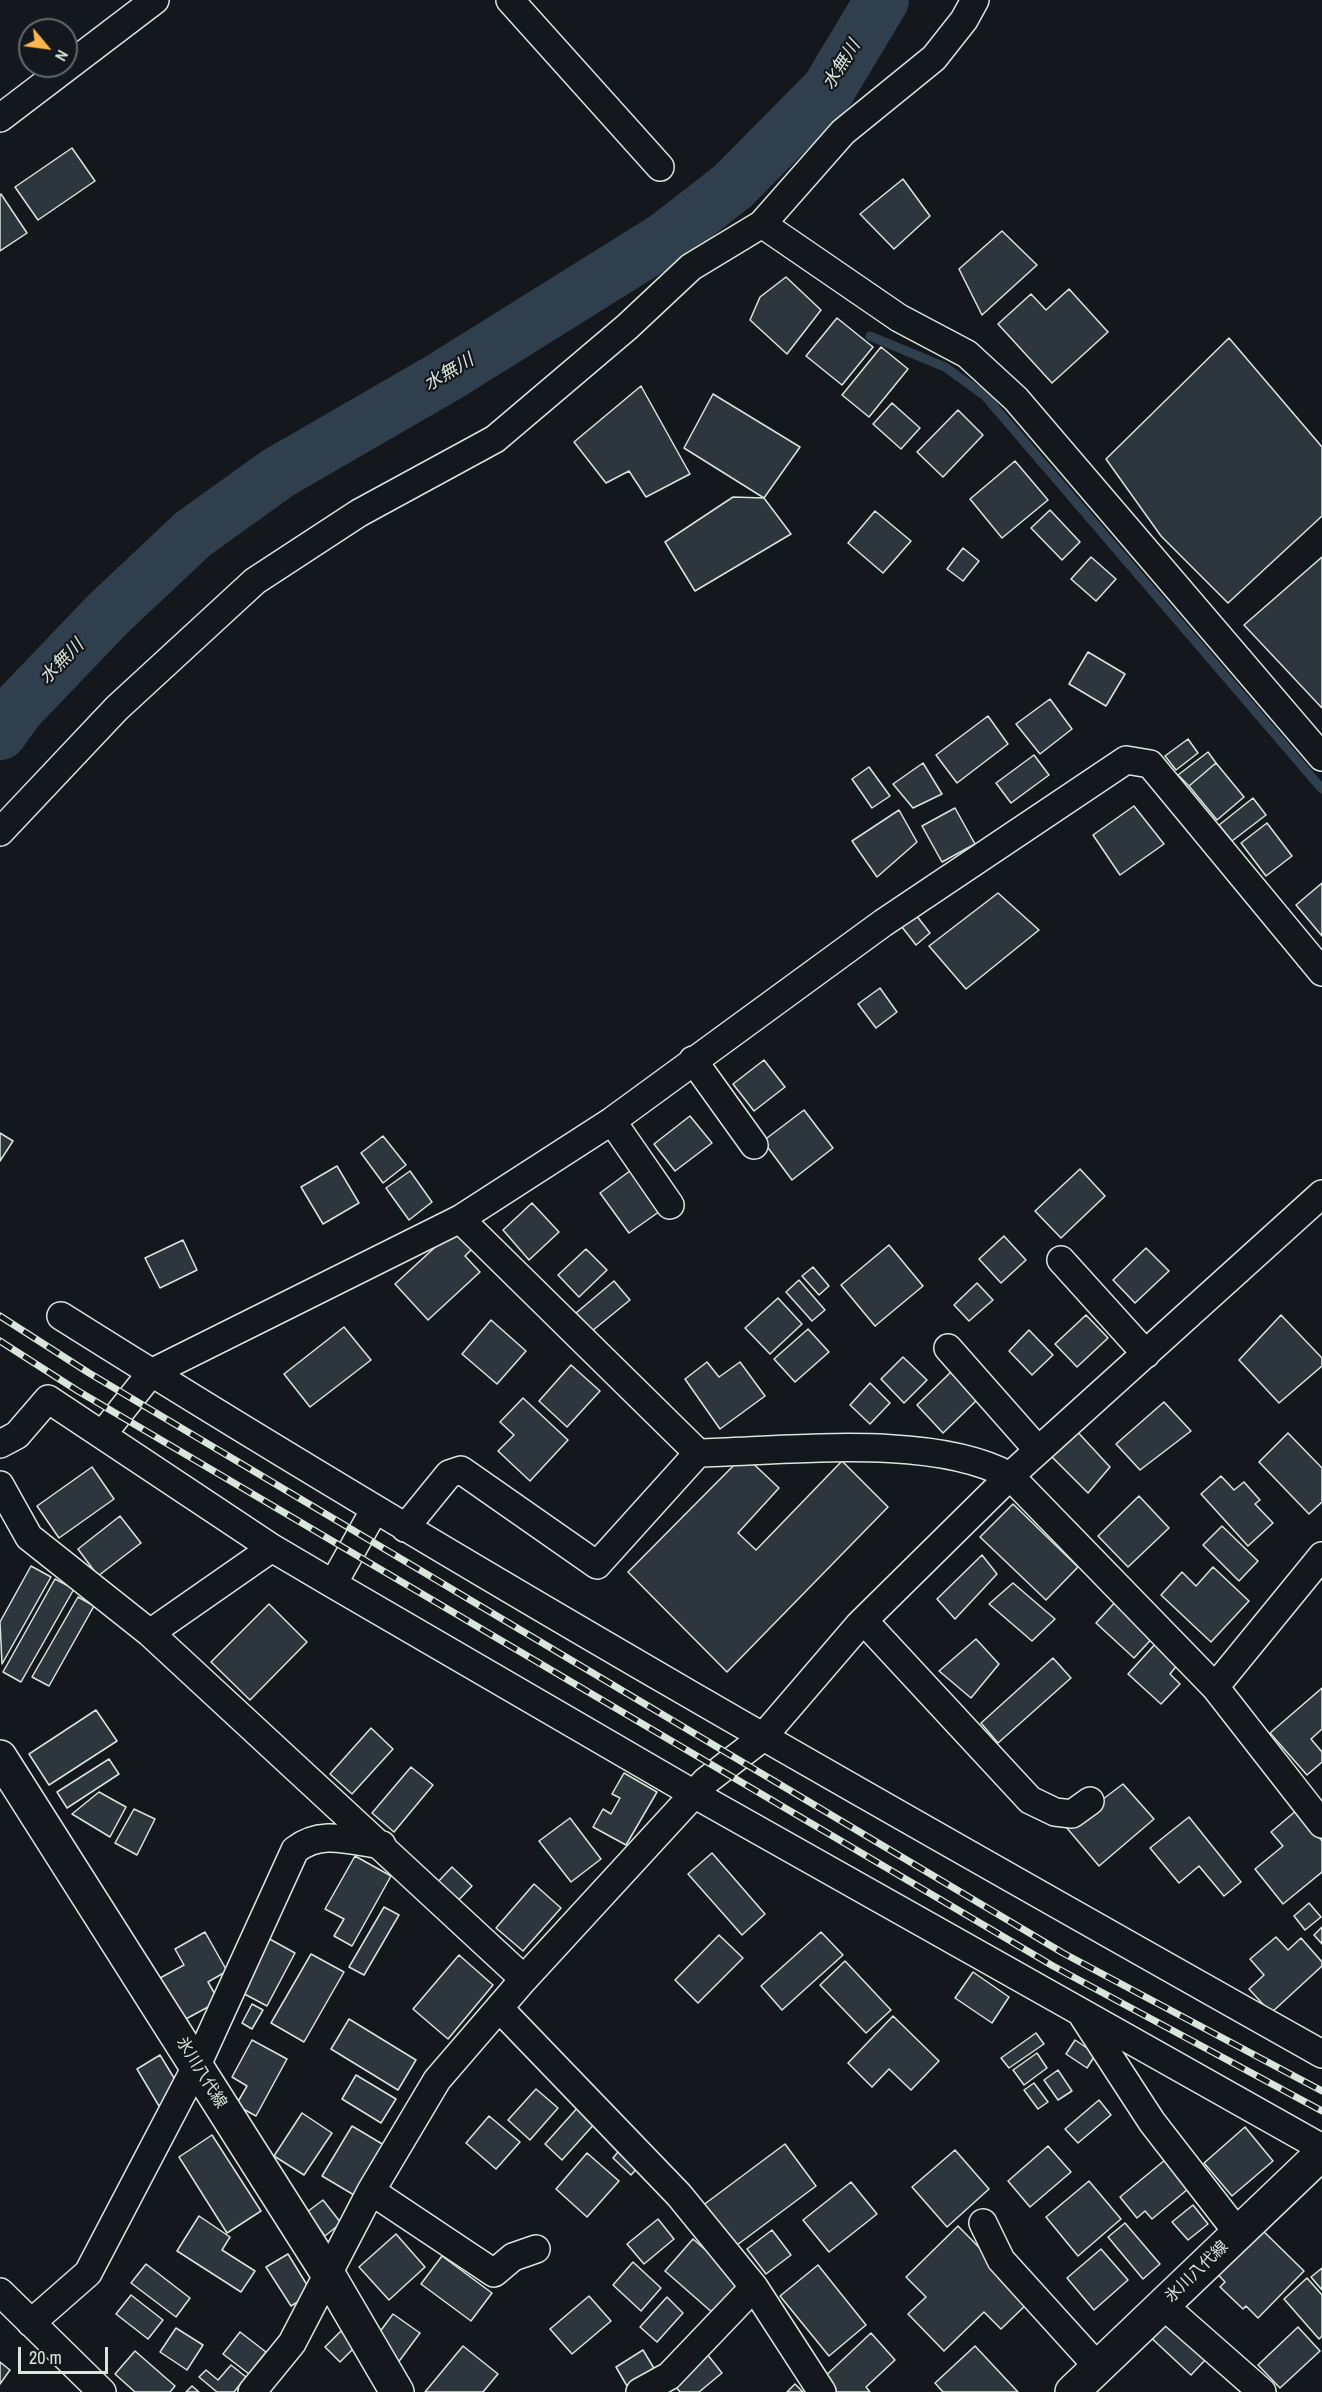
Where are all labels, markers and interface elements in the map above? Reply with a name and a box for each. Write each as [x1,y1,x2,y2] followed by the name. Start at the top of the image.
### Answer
[18,18,78,78] north arrow
[819,36,865,94] water label: 水無川
[50,46,74,65] text: N
[420,350,478,396] water label: 水無川
[35,635,89,689] water label: 水無川
[172,2034,230,2112] street label: 氷川八代線
[1162,2237,1232,2307] street label: 氷川八代線
[21,2335,111,2373] scale bar
[29,2345,62,2370] text: 20 m

